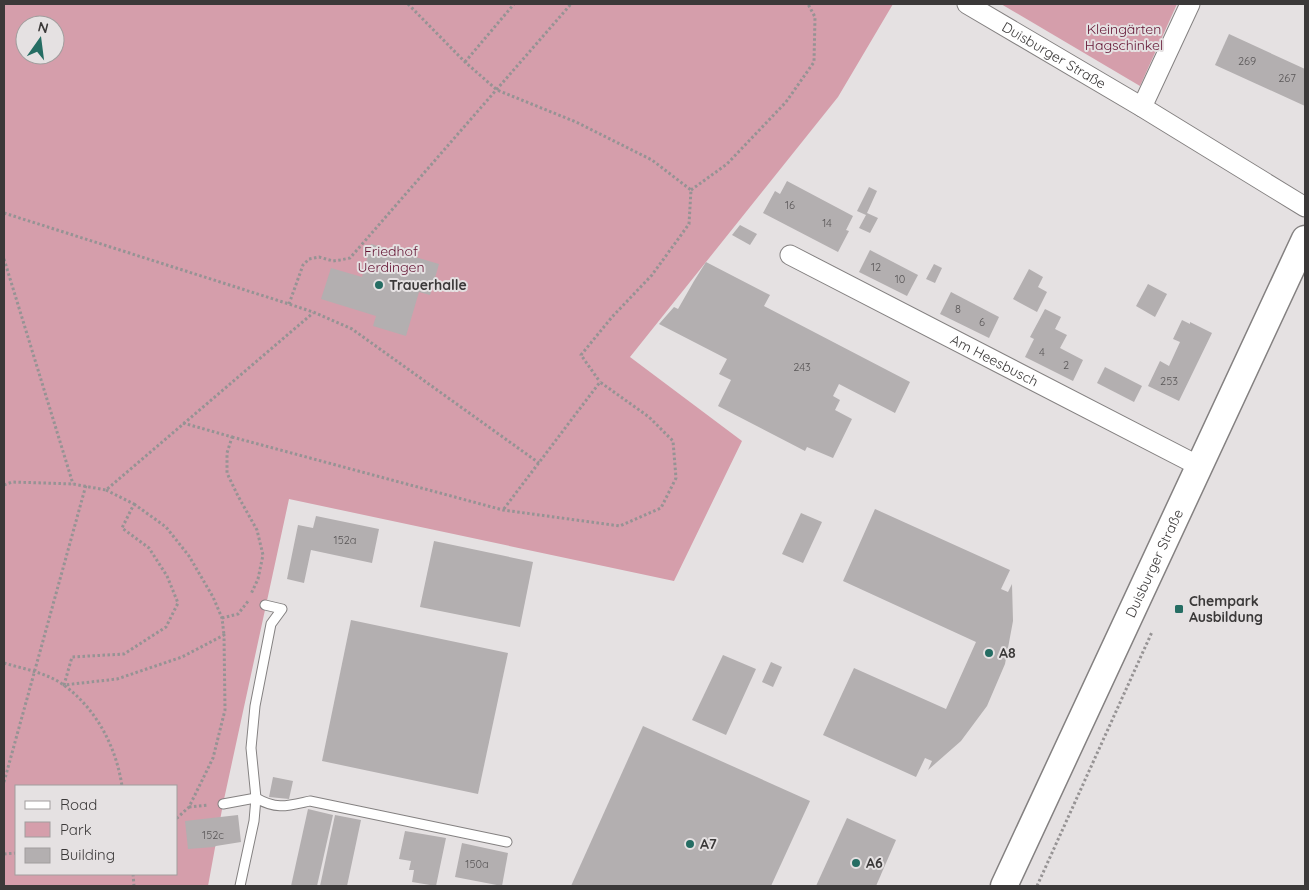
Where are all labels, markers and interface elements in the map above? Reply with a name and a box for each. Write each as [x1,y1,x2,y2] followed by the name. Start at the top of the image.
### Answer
[15,15,65,65] north arrow
[36,17,50,37] text: N
[999,18,1109,93] street label: Duisburger Straße
[1085,20,1163,54] park label: Kleingärten Hagschinkel
[1238,54,1256,68] house number: 269
[1278,71,1296,85] house number: 267
[785,198,795,212] house number: 16
[822,216,832,230] house number: 14
[357,242,425,276] park label: Friedhof Uerdingen
[871,260,881,274] house number: 12
[895,272,905,286] house number: 10
[389,276,467,294] place label: Trauerhalle
[373,279,385,291] marker: Trauerhalle
[955,302,961,316] house number: 8
[979,315,985,329] house number: 6
[947,330,1041,391] street label: Am Heesbusch
[1039,345,1045,359] house number: 4
[1063,358,1069,372] house number: 2
[793,360,811,374] house number: 243
[1160,374,1178,388] house number: 253
[1121,506,1187,620] street label: Duisburger Straße
[334,533,356,547] house number: 152a
[1189,592,1263,626] place label: Chempark Ausbildung
[1173,603,1185,615] marker: Chempark Ausbildung
[999,644,1016,662] place label: A8
[983,647,995,659] marker: A8
[15,785,178,875] legend
[60,795,97,814] text: Road
[60,820,92,839] text: Park
[202,828,224,842] house number: 152c
[700,835,717,853] place label: A7
[684,838,696,850] marker: A7
[60,845,115,864] text: Building
[866,854,883,872] place label: A6
[465,857,489,871] house number: 150a
[850,857,862,869] marker: A6

